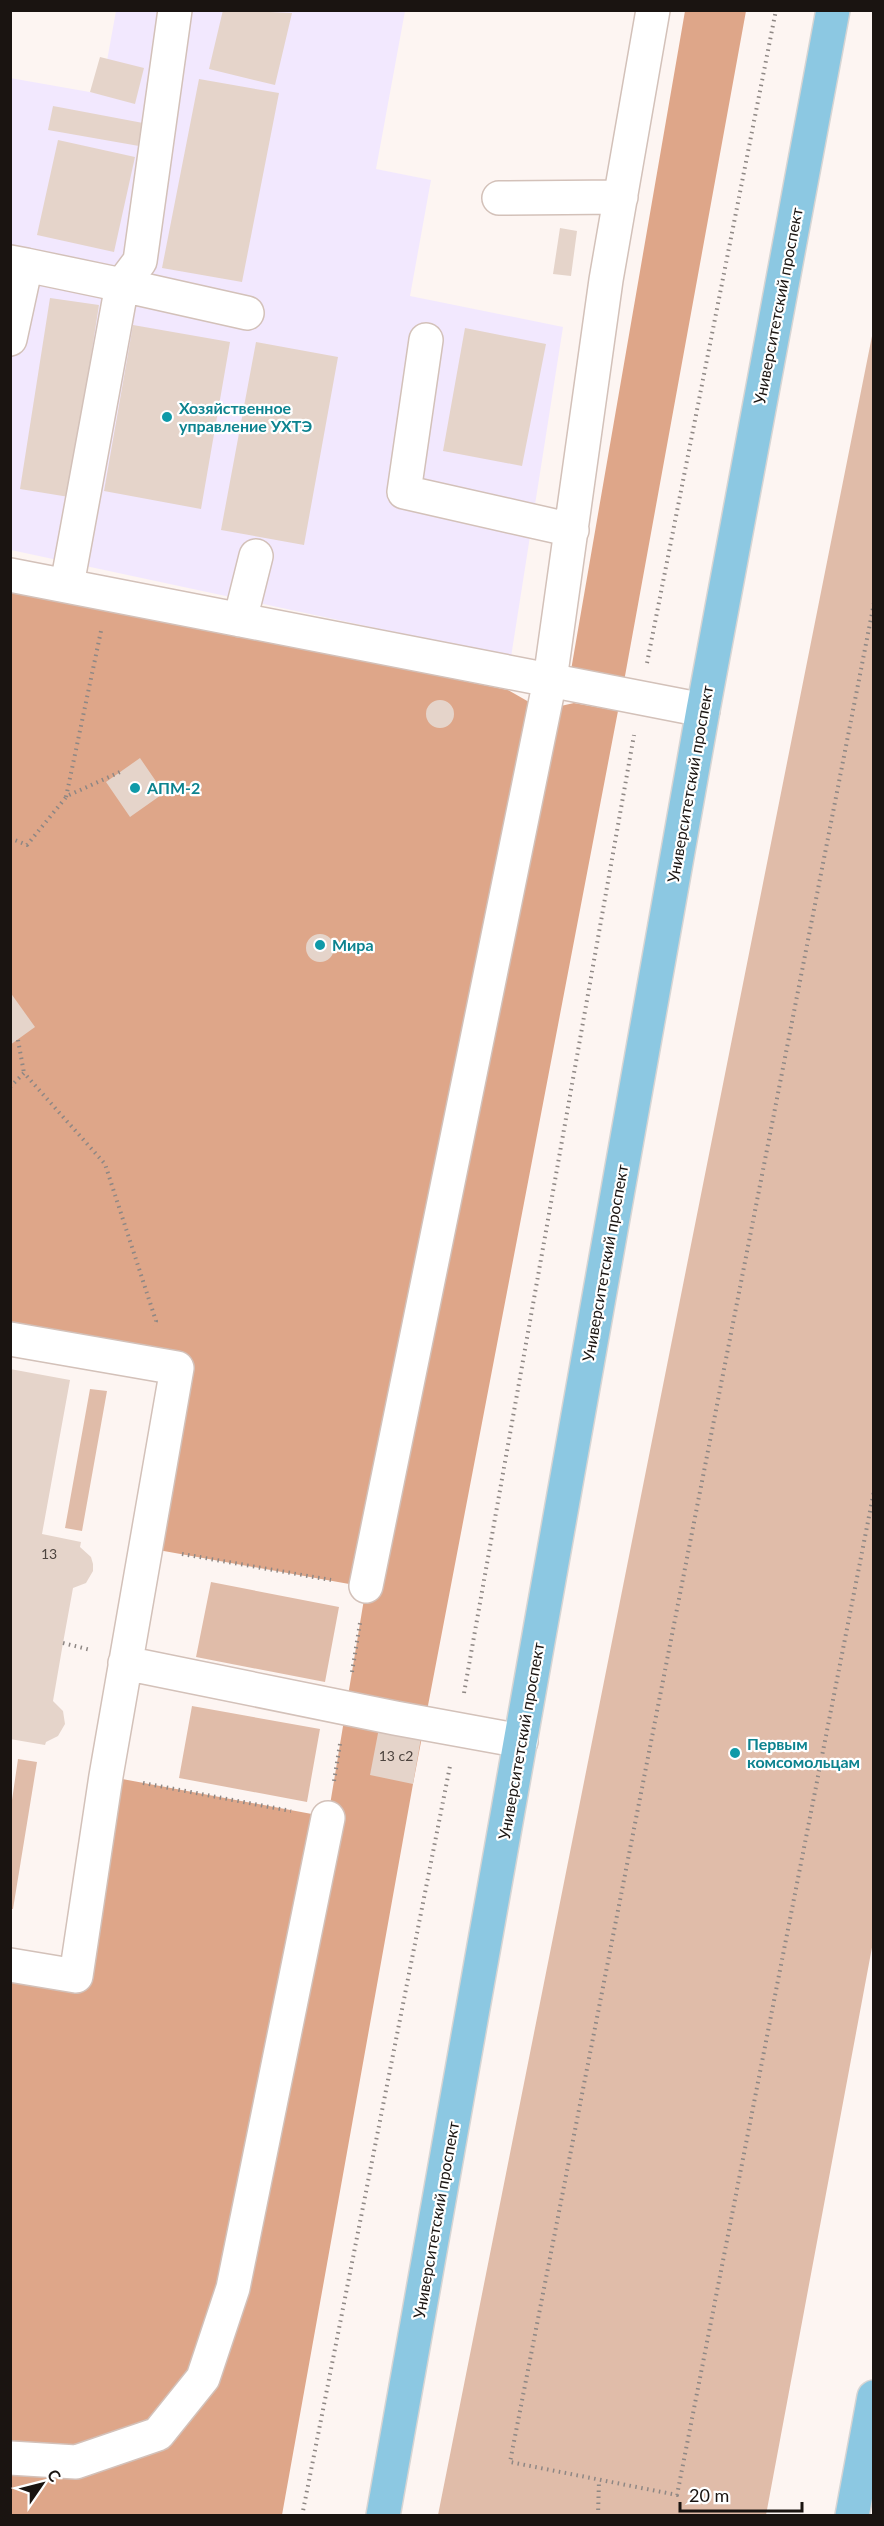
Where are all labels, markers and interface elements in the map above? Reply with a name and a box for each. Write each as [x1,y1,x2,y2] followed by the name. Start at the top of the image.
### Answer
[749,206,806,406] street label: Университетский проспект
[179,398,312,435] place label: Хозяйственное управление УХТЭ
[160,410,174,424] marker: Хозяйственное управление УХТЭ
[663,684,716,884] street label: Университетский проспект
[146,778,200,797] place label: АПМ-2
[128,781,142,795] marker: АПМ-2
[332,935,374,954] place label: Мира
[313,938,327,952] marker: Мира
[578,1163,631,1363] street label: Университетский проспект
[41,1545,57,1562] house number: 13
[494,1641,547,1841] street label: Университетский проспект
[747,1734,860,1771] place label: Первым комсомольцам
[728,1746,742,1760] marker: Первым комсомольцам
[379,1747,413,1764] house number: 13 с2
[409,2120,462,2320] street label: Университетский проспект
[12,2454,72,2514] north arrow
[44,2465,66,2485] text: С
[680,2475,802,2513] scale bar
[689,2484,729,2506] text: 20 m

